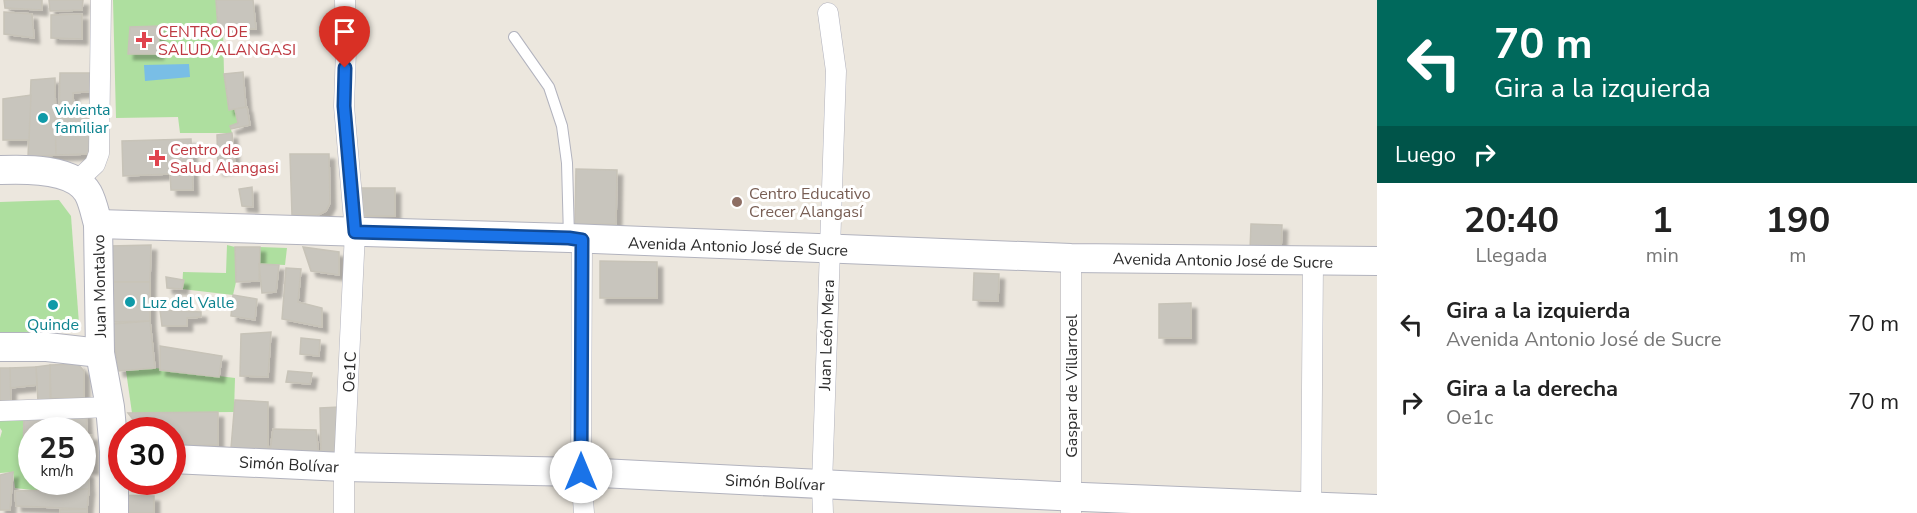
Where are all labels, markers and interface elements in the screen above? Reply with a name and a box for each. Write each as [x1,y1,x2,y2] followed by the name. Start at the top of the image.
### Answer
[319,6,370,68] pin
[328,15,361,48] icon: arrive
[1494,16,1593,73] text: 70 m
[158,21,296,61] place label: CENTRO DE SALUD ALANGASI
[1395,24,1473,102] icon: left
[135,31,153,49] marker: CENTRO DE SALUD ALANGASI
[1494,70,1711,107] text: Gira a la izquierda
[55,99,111,139] place label: vivienta familiar
[36,111,50,125] marker: vivienta familiar
[1468,138,1501,171] icon: right
[170,139,279,179] place label: Centro de Salud Alangasi
[1395,140,1456,170] text: Luego
[148,149,166,167] marker: Centro de Salud Alangasi
[749,183,871,223] place label: Centro Educativo Crecer Alangasí
[730,195,744,209] marker: Centro Educativo Crecer Alangasí
[1464,196,1559,245] text: 20:40
[1651,196,1673,245] text: 1
[1765,196,1830,245] text: 190
[627,232,848,262] street label: Avenida Antonio José de Sucre
[88,234,112,339] street label: Juan Montalvo
[1475,242,1547,269] text: Llegada
[1646,242,1679,269] text: min
[1789,242,1806,269] text: m
[1113,248,1333,274] street label: Avenida Antonio José de Sucre
[814,279,840,392] street label: Juan León Mera
[142,292,234,314] place label: Luz del Valle
[123,295,137,309] marker: Luz del Valle
[1446,296,1630,326] text: Gira a la izquierda
[46,298,60,312] marker: Quinde
[1395,308,1428,341] icon: left
[1848,309,1899,339] text: 70 m
[27,314,79,336] place label: Quinde
[1061,314,1083,458] street label: Gaspar de Villarroel
[1446,326,1721,353] text: Avenida Antonio José de Sucre
[338,351,362,393] street label: Oe1C
[1446,374,1618,404] text: Gira a la derecha
[1395,386,1428,419] icon: right
[1848,387,1899,417] text: 70 m
[1446,404,1493,431] text: Oe1c
[108,417,186,495] speed limit sign: 30
[39,428,75,469] text: 25
[549,440,613,504] position arrow
[239,451,340,479] street label: Simón Bolívar
[40,461,74,481] text: km/h
[725,469,826,497] street label: Simón Bolívar

